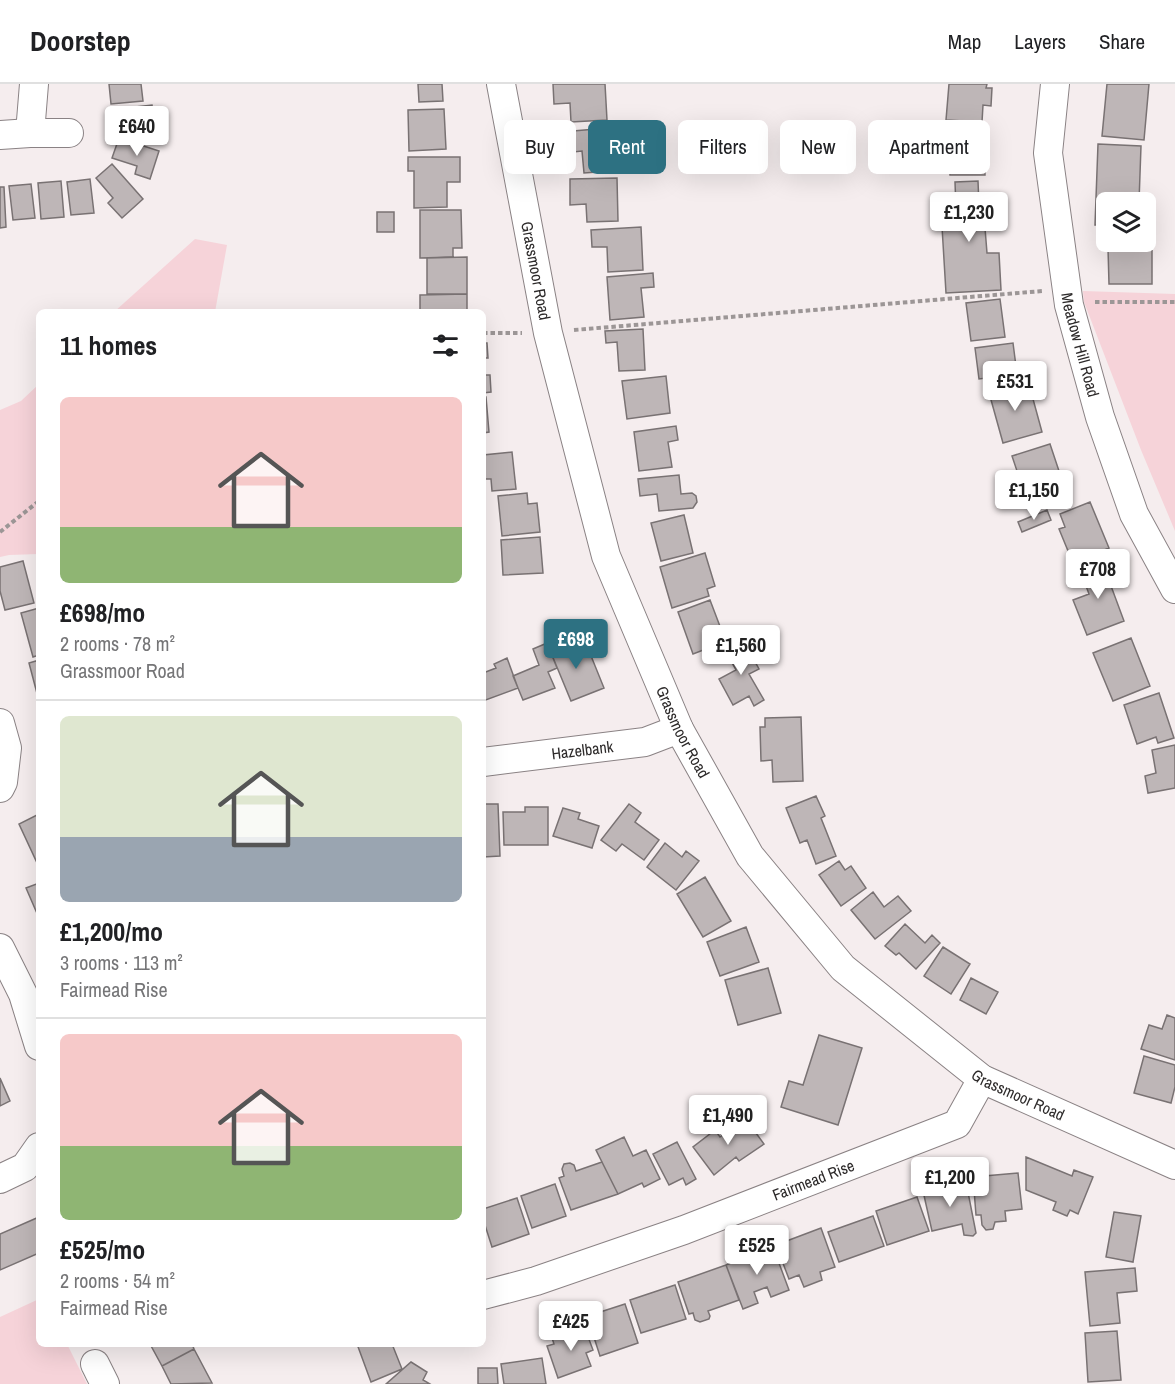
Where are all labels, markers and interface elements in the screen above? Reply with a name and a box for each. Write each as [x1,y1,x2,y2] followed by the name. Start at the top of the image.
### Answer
[30,22,131,60] text: Doorstep
[948,27,981,56] text: Map
[1014,27,1066,56] text: Layers
[1099,27,1145,56] text: Share
[101,106,173,157] pin: £640
[119,112,155,139] text: £640
[504,120,576,174] chip: Buy
[588,120,666,174] chip: Rent
[678,120,768,174] chip: Filters
[780,120,856,174] chip: New
[868,120,990,174] chip: Apartment
[920,192,1018,243] pin: £1,230
[1096,192,1156,252] map controls
[1096,192,1156,252] button: layers
[944,198,994,225] text: £1,230
[516,220,556,322] street label: Grassmoor Road
[1056,291,1105,399] street label: Meadow Hill Road
[60,328,157,363] text: 11 homes
[429,329,462,362] icon: filters
[979,361,1051,412] pin: £531
[997,367,1033,394] text: £531
[207,436,315,544] icon: home
[985,470,1083,521] pin: £1,150
[1009,476,1059,503] text: £1,150
[1062,549,1134,600] pin: £708
[1080,555,1116,582] text: £708
[60,595,145,630] text: £698/mo
[540,619,612,670] pin: £698
[558,625,594,652] text: £698
[692,625,790,676] pin: £1,560
[60,630,175,657] text: 2 rooms · 78 m²
[716,631,766,658] text: £1,560
[60,657,185,684] text: Grassmoor Road
[651,683,715,782] street label: Grassmoor Road
[550,735,615,764] street label: Hazelbank
[207,755,315,863] icon: home
[60,914,163,949] text: £1,200/mo
[60,949,183,976] text: 3 rooms · 113 m²
[60,976,168,1003] text: Fairmead Rise
[967,1064,1068,1125] street label: Grassmoor Road
[207,1073,315,1181] icon: home
[679,1095,777,1146] pin: £1,490
[703,1101,753,1128] text: £1,490
[769,1154,857,1206] street label: Fairmead Rise
[901,1157,999,1208] pin: £1,200
[925,1163,975,1190] text: £1,200
[721,1225,793,1276] pin: £525
[739,1231,775,1258] text: £525
[60,1232,145,1267] text: £525/mo
[60,1267,175,1294] text: 2 rooms · 54 m²
[60,1294,168,1321] text: Fairmead Rise
[535,1301,607,1352] pin: £425
[553,1307,589,1334] text: £425

